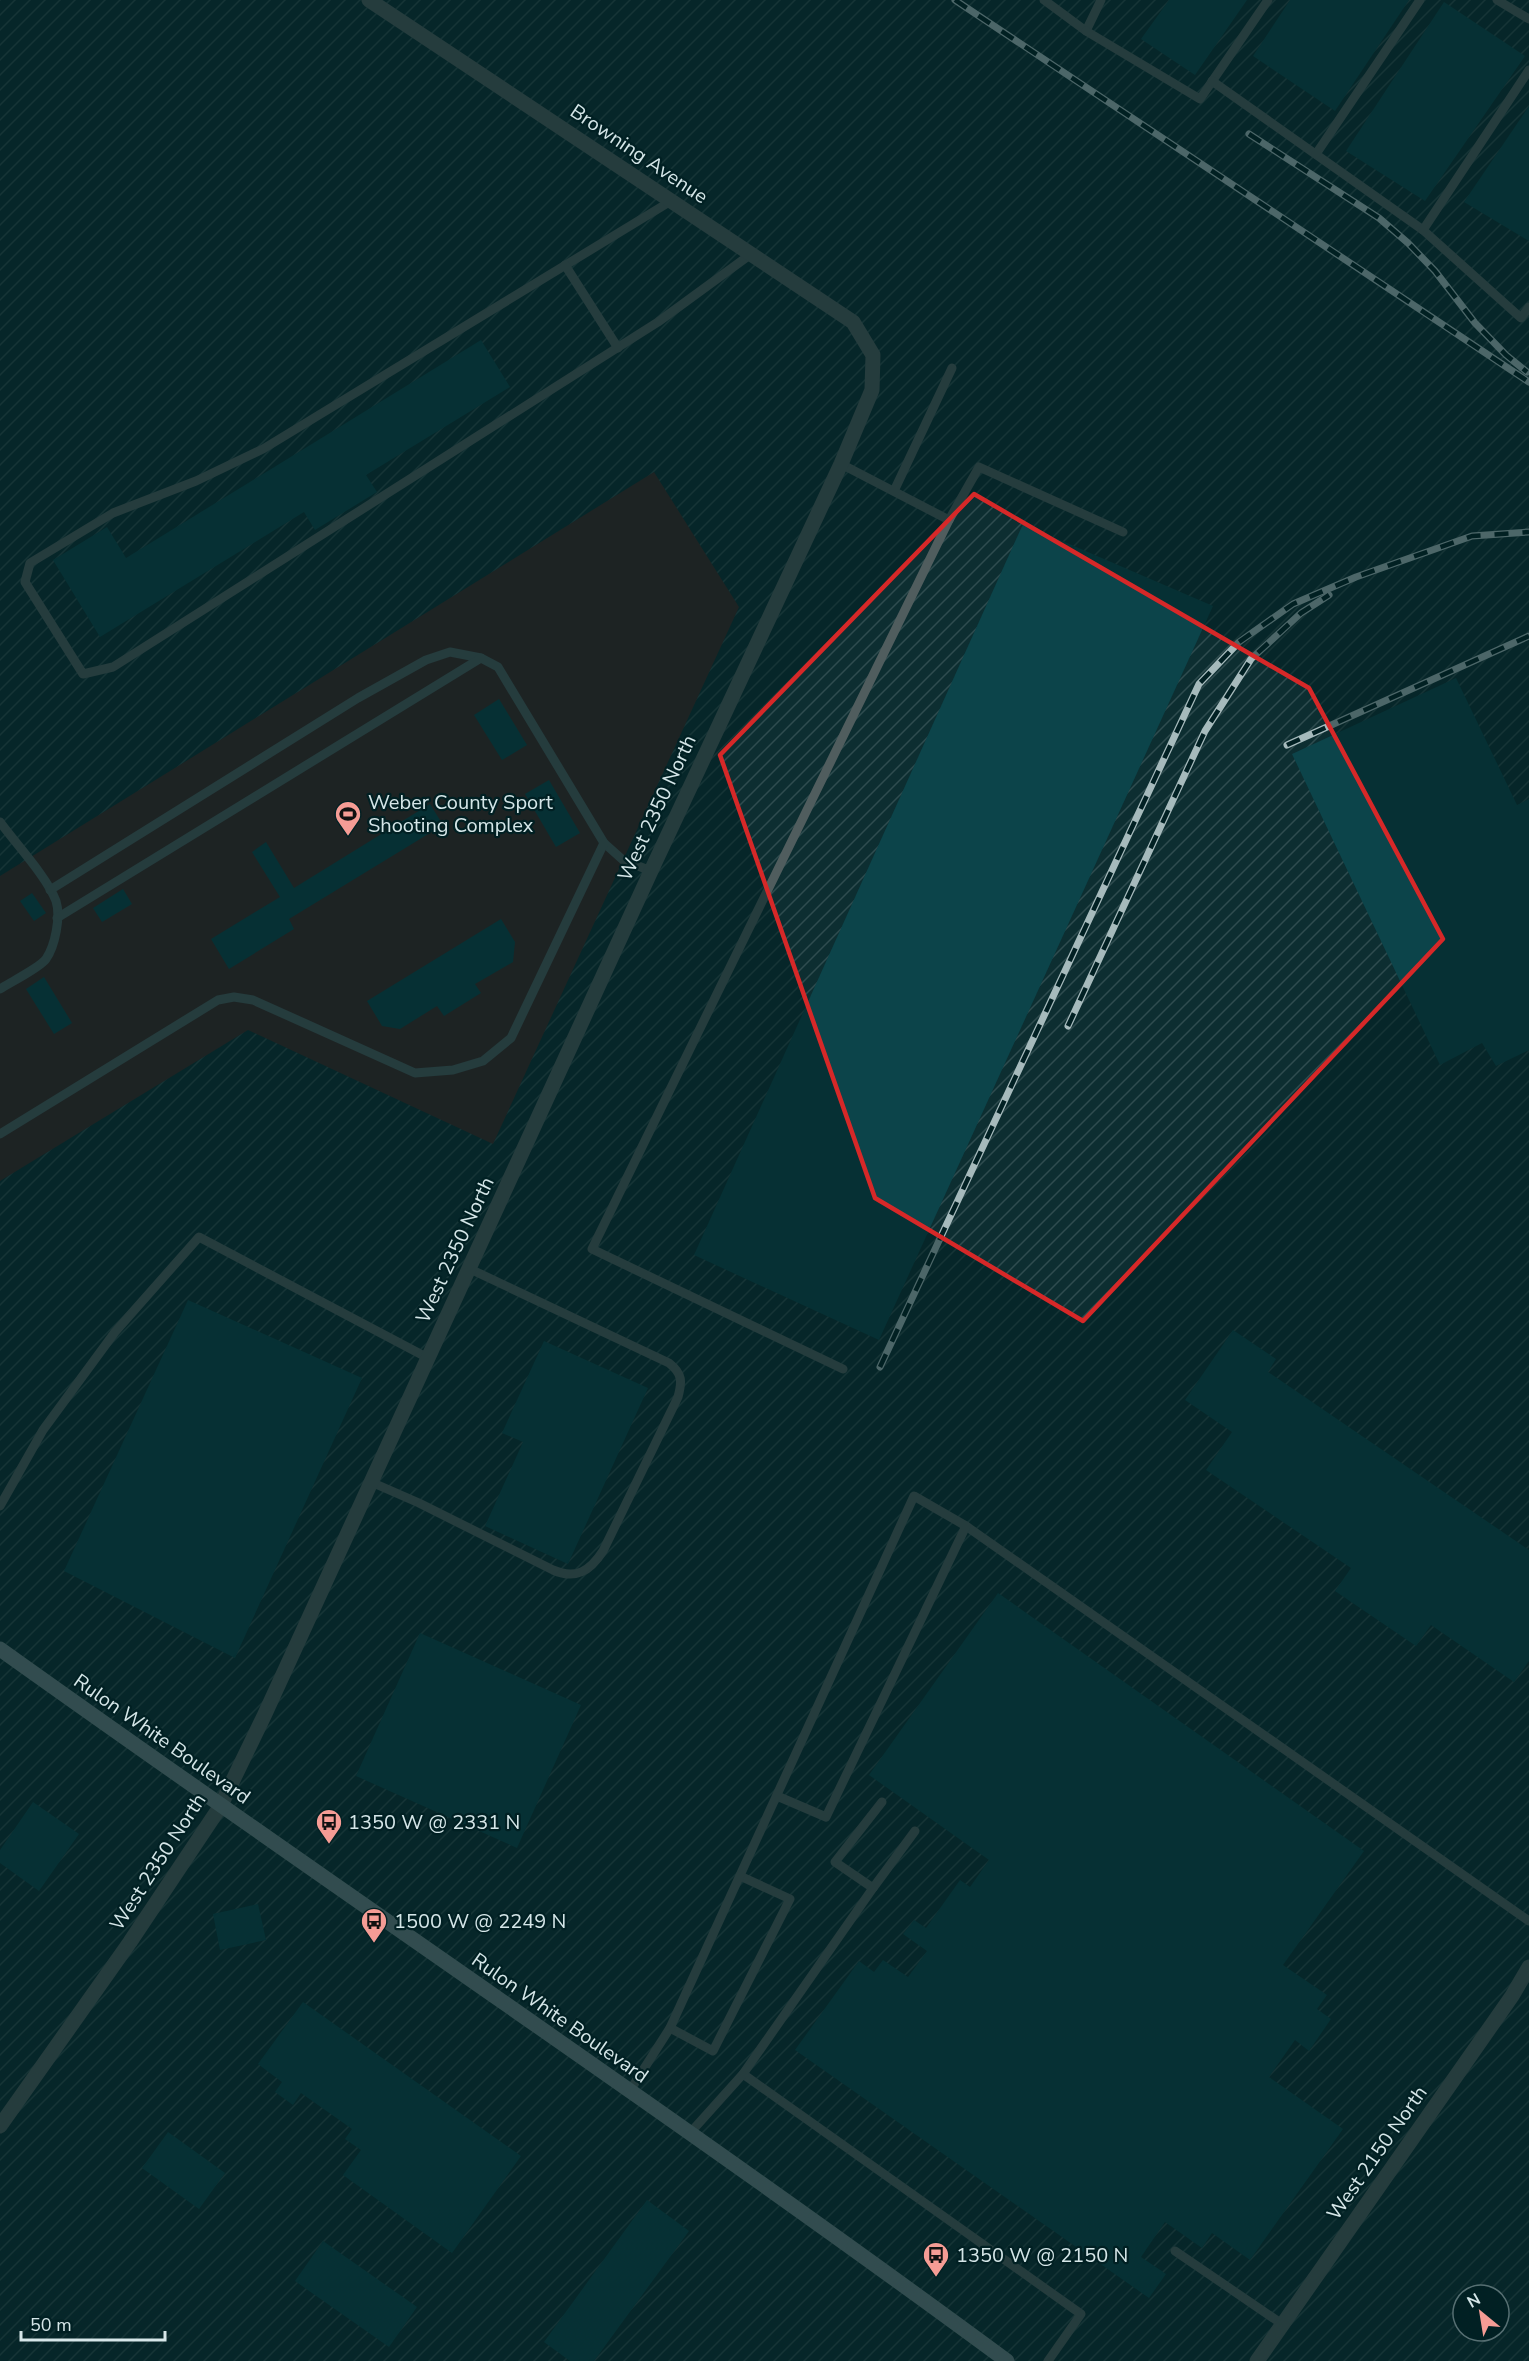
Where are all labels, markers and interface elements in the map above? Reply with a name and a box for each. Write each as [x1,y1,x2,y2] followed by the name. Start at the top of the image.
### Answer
[565,98,713,210] street label: Browning Avenue
[611,731,703,885] street label: West 2350 North
[368,789,554,839] place label: Weber County Sport Shooting Complex
[333,799,363,837] sports icon: Weber County Sport Shooting Complex
[409,1173,501,1327] street label: West 2350 North
[68,1668,256,1810] street label: Rulon White Boulevard
[104,1788,212,1936] street label: West 2350 North
[314,1807,344,1845] bus stop icon: 1350 W @ 2331 N
[348,1809,520,1836] place label: 1350 W @ 2331 N
[359,1906,389,1944] bus stop icon: 1500 W @ 2249 N
[394,1908,566,1935] place label: 1500 W @ 2249 N
[466,1947,654,2089] street label: Rulon White Boulevard
[1321,2080,1433,2226] street label: West 2150 North
[921,2240,951,2278] bus stop icon: 1350 W @ 2150 N
[956,2242,1128,2269] place label: 1350 W @ 2150 N
[1451,2283,1511,2343] north arrow
[1463,2288,1485,2313] text: N
[21,2304,165,2342] scale bar
[30,2313,72,2337] text: 50 m

